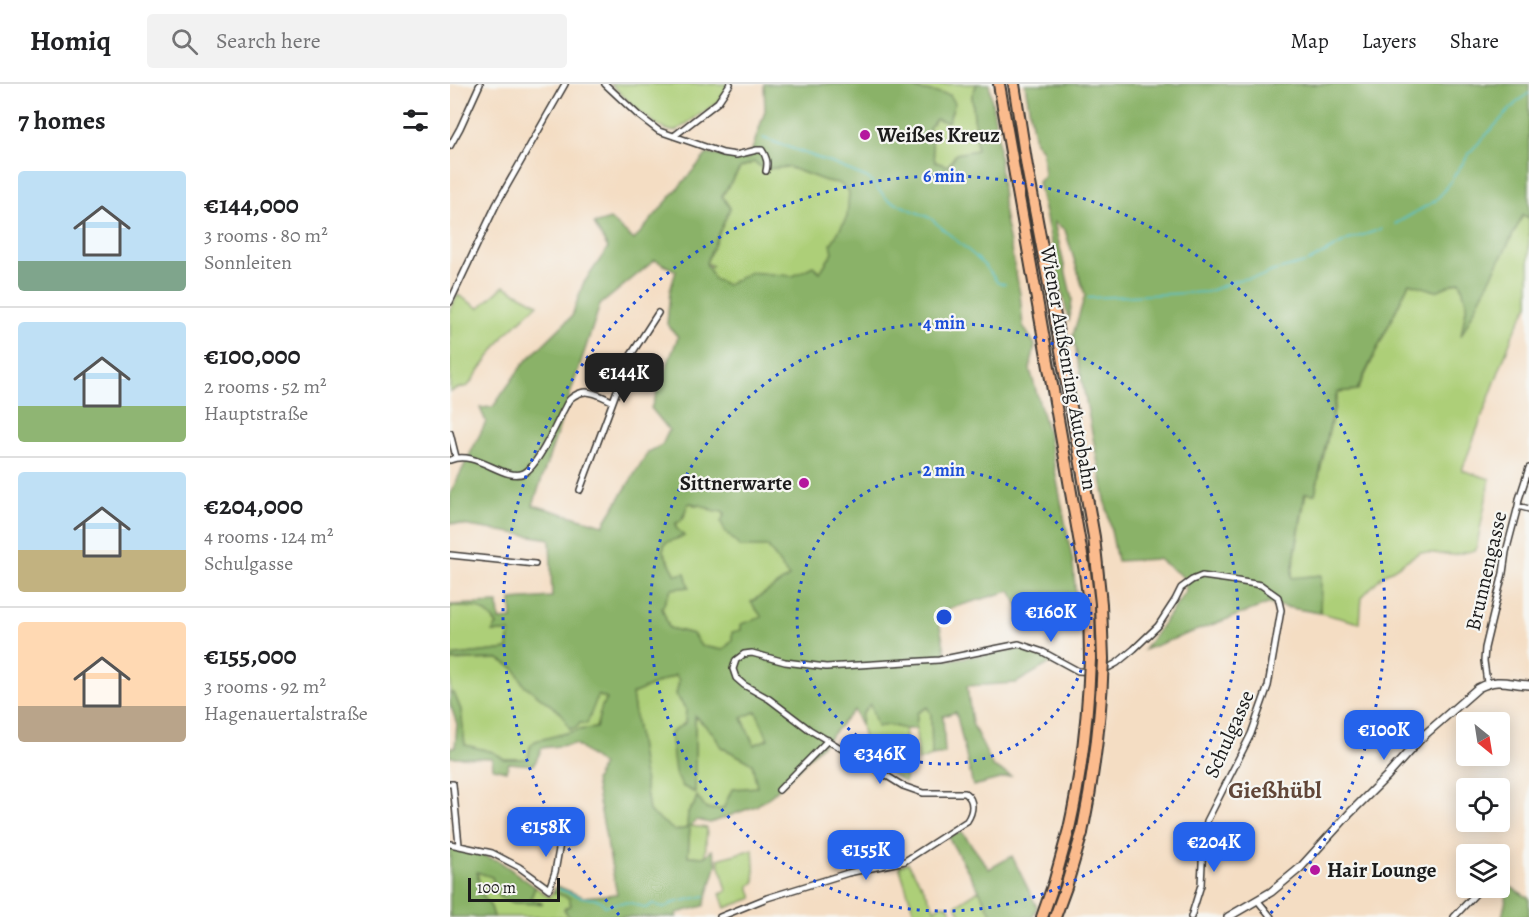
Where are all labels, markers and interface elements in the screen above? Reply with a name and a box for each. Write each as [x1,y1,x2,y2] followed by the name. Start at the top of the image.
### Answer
[147,14,567,68] search box
[30,22,111,60] text: Homiq
[168,25,201,58] icon: search
[216,26,321,56] text: Search here
[1290,27,1329,55] text: Map
[1362,27,1417,55] text: Layers
[1450,27,1499,55] text: Share
[18,103,106,138] text: 7 homes
[399,104,432,137] icon: filters
[876,121,1000,149] place label: Weißes Kreuz
[858,128,872,142] marker: Weißes Kreuz
[923,164,965,188] text: 6 min
[204,187,299,222] text: €144,000
[66,195,138,267] icon: home
[204,222,328,249] text: 3 rooms · 80 m²
[1034,243,1104,492] street label: Wiener Außenring Autobahn
[204,249,292,276] text: Sonnleiten
[923,311,965,335] text: 4 min
[204,338,301,373] text: €100,000
[66,346,138,418] icon: home
[582,353,666,404] pin: €144K
[599,359,649,386] text: €144K
[204,373,327,400] text: 2 rooms · 52 m²
[204,400,308,427] text: Hauptstraße
[923,458,965,482] text: 2 min
[680,469,792,497] place label: Sittnerwarte
[797,476,811,490] marker: Sittnerwarte
[204,488,303,523] text: €204,000
[66,496,138,568] icon: home
[1459,508,1513,634] street label: Brunnengasse
[204,523,334,550] text: 4 rooms · 124 m²
[204,550,293,577] text: Schulgasse
[1009,592,1093,643] pin: €160K
[1025,598,1077,625] text: €160K
[934,607,954,627] centre of rings
[204,638,297,673] text: €155,000
[66,646,138,718] icon: home
[204,673,326,700] text: 3 rooms · 92 m²
[1197,686,1261,782] street label: Schulgasse
[204,700,368,727] text: Hagenauertalstraße
[1342,710,1426,761] pin: €100K
[1456,712,1510,766] north arrow
[1456,712,1510,898] map controls
[1358,716,1410,743] text: €100K
[838,734,922,785] pin: €346K
[854,740,906,767] text: €346K
[1228,774,1322,806] district label: Gießhübl
[1456,778,1510,832] button: locate
[504,807,588,858] pin: €158K
[521,813,571,840] text: €158K
[1172,822,1256,873] pin: €204K
[1187,828,1241,855] text: €204K
[824,830,908,881] pin: €155K
[842,836,890,863] text: €155K
[1456,844,1510,898] button: layers
[1327,856,1437,884] place label: Hair Lounge
[1308,863,1322,877] marker: Hair Lounge
[468,875,560,902] scale bar
[477,877,516,899] text: 100 m

